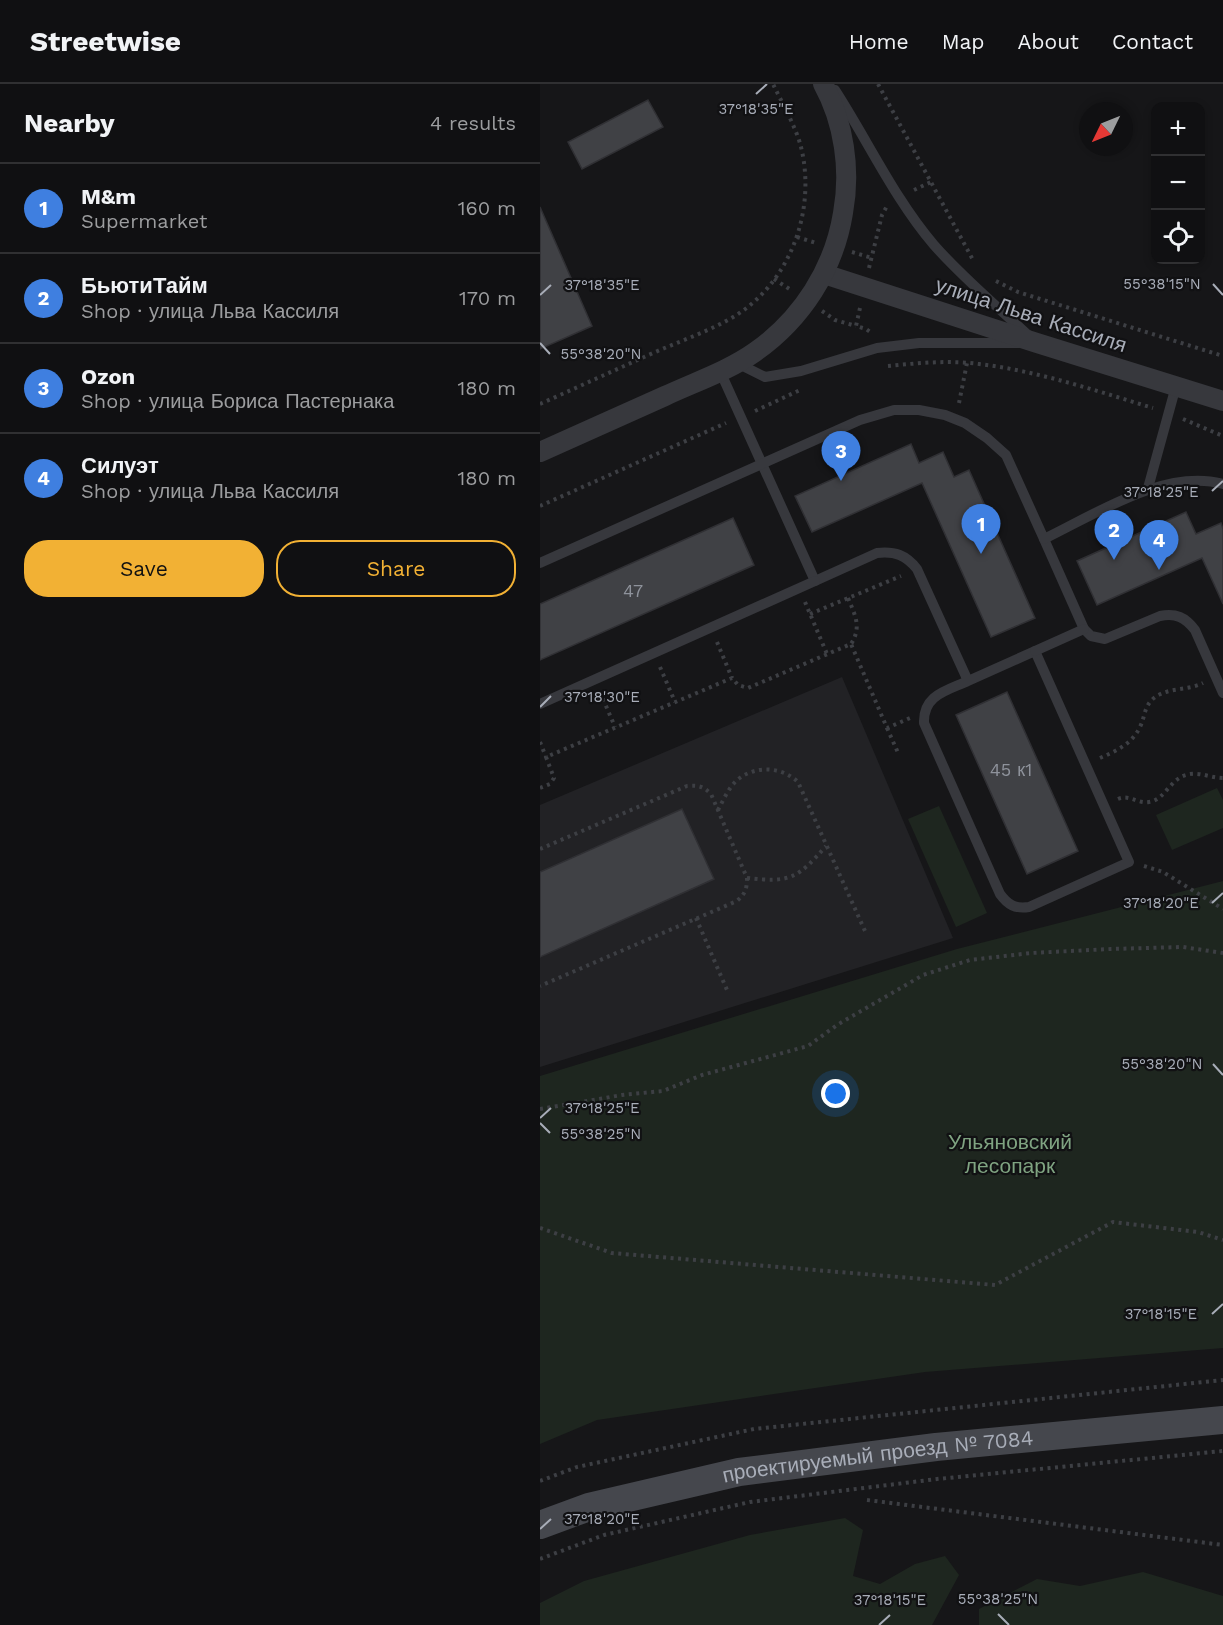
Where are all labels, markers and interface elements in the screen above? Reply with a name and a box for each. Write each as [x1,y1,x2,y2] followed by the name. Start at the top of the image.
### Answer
[30,25,181,58] text: Streetwise
[849,29,909,54] text: Home
[942,29,985,54] text: Map
[1018,29,1079,54] text: About
[1112,29,1193,54] text: Contact
[718,100,794,118] text: 37°18'35"E
[1079,102,1133,156] north arrow
[1151,102,1205,264] map controls
[1151,102,1205,156] button: +
[24,108,115,138] text: Nearby
[430,111,516,135] text: 4 results
[1151,156,1205,210] button: −
[81,184,136,209] text: M&m
[39,196,48,220] text: 1
[458,196,516,220] text: 160 m
[81,209,207,233] text: Supermarket
[1151,210,1205,264] button: locate
[932,272,1130,357] street label: улица Льва Кассиля
[81,273,208,298] text: БьютиТайм
[1123,275,1201,293] text: 55°38'15"N
[564,276,640,294] text: 37°18'35"E
[38,286,49,310] text: 2
[459,286,516,310] text: 170 m
[81,299,339,323] text: Shop · улица Льва Кассиля
[561,345,642,363] text: 55°38'20"N
[81,364,135,389] text: Ozon
[38,376,49,400] text: 3
[458,376,516,400] text: 180 m
[81,389,394,413] text: Shop · улица Бориса Пастернака
[822,432,860,481] pin: 3
[81,453,159,478] text: Силуэт
[37,466,50,490] text: 4
[458,466,516,490] text: 180 m
[81,479,339,503] text: Shop · улица Льва Кассиля
[1123,483,1199,501] text: 37°18'25"E
[962,504,1000,554] pin: 1
[1094,510,1134,560] pin: 2
[1140,520,1178,570] pin: 4
[24,540,264,597] button: Save
[276,540,516,597] button: Share
[623,580,643,601] house number: 47
[564,688,640,706] text: 37°18'30"E
[990,759,1032,780] house number: 45 к1
[1123,894,1199,912] text: 37°18'20"E
[1122,1055,1203,1073] text: 55°38'20"N
[821,1079,850,1108] your location
[564,1099,640,1117] text: 37°18'25"E
[561,1125,641,1143] text: 55°38'25"N
[948,1129,1072,1178] park label: Ульяновский лесопарк
[1125,1305,1197,1323] text: 37°18'15"E
[720,1425,1034,1488] street label: проектируемый проезд № 7084
[564,1510,640,1528] text: 37°18'20"E
[958,1590,1038,1608] text: 55°38'25"N
[854,1591,926,1609] text: 37°18'15"E

